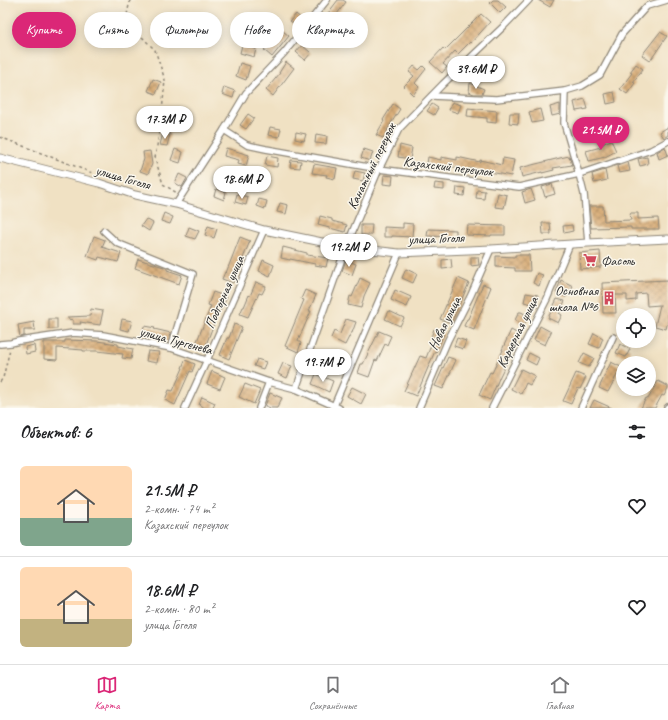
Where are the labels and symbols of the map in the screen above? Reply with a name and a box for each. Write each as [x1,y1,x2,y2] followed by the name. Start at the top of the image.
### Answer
[439,56,513,90] pin: 39.6M ₽
[128,106,202,140] pin: 17.3M ₽
[564,117,638,151] pin: 21.5M ₽
[343,119,400,212] street label: Канатный переулок
[402,153,496,181] street label: Казахский переулок
[93,161,153,194] street label: улица Гоголя
[205,166,279,200] pin: 18.6M ₽
[407,229,465,248] street label: улица Гоголя
[312,234,386,268] pin: 19.2M ₽
[201,252,248,331] street label: Подгорная улица
[582,252,598,268] supermarket icon: Фасоль
[601,252,636,269] place label: Фасоль
[549,282,599,315] place label: Основная школа №6
[601,290,617,306] building icon: Основная школа №6
[424,293,465,353] street label: Новая улица
[493,293,542,371] street label: Карьерная улица
[137,322,215,359] street label: улица Тургенева
[286,349,360,383] pin: 19.7M ₽

